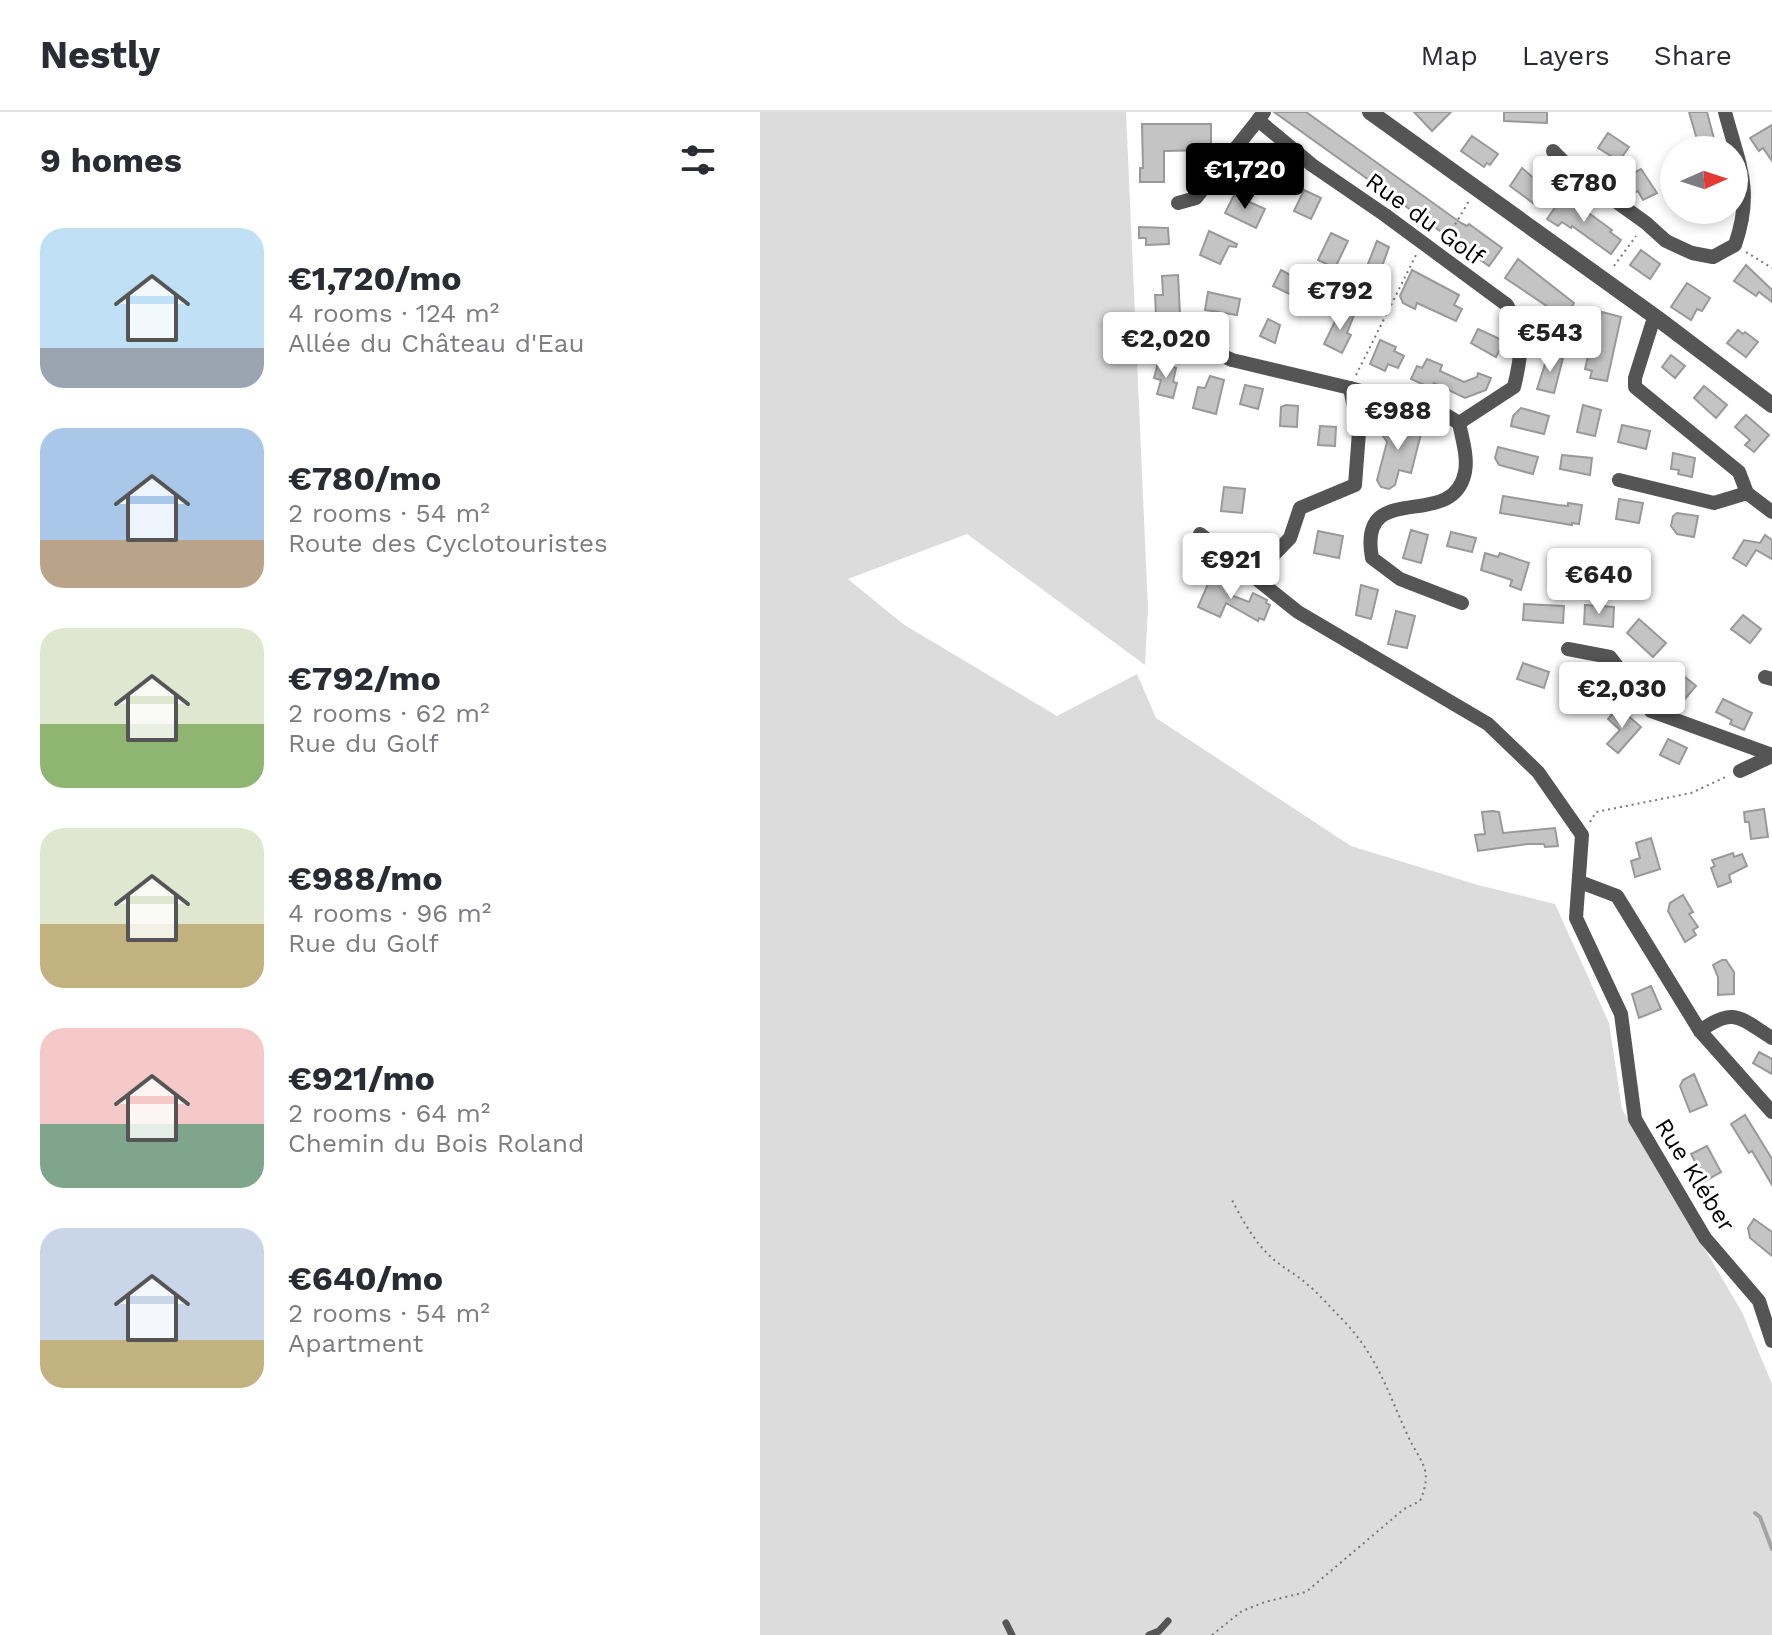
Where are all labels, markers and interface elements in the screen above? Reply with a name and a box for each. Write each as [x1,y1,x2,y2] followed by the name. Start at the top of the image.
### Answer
[40,33,160,77] text: Nestly
[1421,39,1478,72] text: Map
[1522,39,1610,72] text: Layers
[1654,39,1732,72] text: Share
[1660,136,1748,224] north arrow
[1660,136,1748,224] map controls
[676,138,720,182] icon: filters
[40,140,182,180] text: 9 homes
[1180,143,1310,211] pin: €1,720
[1204,154,1286,184] text: €1,720
[1537,156,1631,224] pin: €780
[1360,167,1490,272] street label: Rue du Golf
[1551,167,1617,197] text: €780
[288,258,462,298] text: €1,720/mo
[104,260,200,356] icon: home
[1293,264,1387,332] pin: €792
[1307,275,1373,305] text: €792
[288,298,499,328] text: 4 rooms · 124 m²
[1503,306,1597,374] pin: €543
[1101,312,1231,380] pin: €2,020
[1517,317,1583,347] text: €543
[1121,323,1211,353] text: €2,020
[288,328,585,358] text: Allée du Château d'Eau
[1351,384,1445,452] pin: €988
[1365,395,1431,425] text: €988
[288,458,441,498] text: €780/mo
[104,460,200,556] icon: home
[288,498,490,528] text: 2 rooms · 54 m²
[288,528,608,558] text: Route des Cyclotouristes
[1184,533,1278,601] pin: €921
[1201,544,1261,574] text: €921
[1552,548,1646,616] pin: €640
[1565,559,1633,589] text: €640
[288,658,441,698] text: €792/mo
[104,660,200,756] icon: home
[1557,662,1687,730] pin: €2,030
[1577,673,1667,703] text: €2,030
[288,698,490,728] text: 2 rooms · 62 m²
[288,728,439,758] text: Rue du Golf
[288,858,443,898] text: €988/mo
[104,860,200,956] icon: home
[288,898,491,928] text: 4 rooms · 96 m²
[288,928,439,958] text: Rue du Golf
[288,1058,435,1098] text: €921/mo
[104,1060,200,1156] icon: home
[288,1098,490,1128] text: 2 rooms · 64 m²
[1649,1113,1741,1237] street label: Rue Kléber
[288,1128,584,1158] text: Chemin du Bois Roland
[288,1258,443,1298] text: €640/mo
[104,1260,200,1356] icon: home
[288,1298,490,1328] text: 2 rooms · 54 m²
[288,1328,424,1358] text: Apartment

